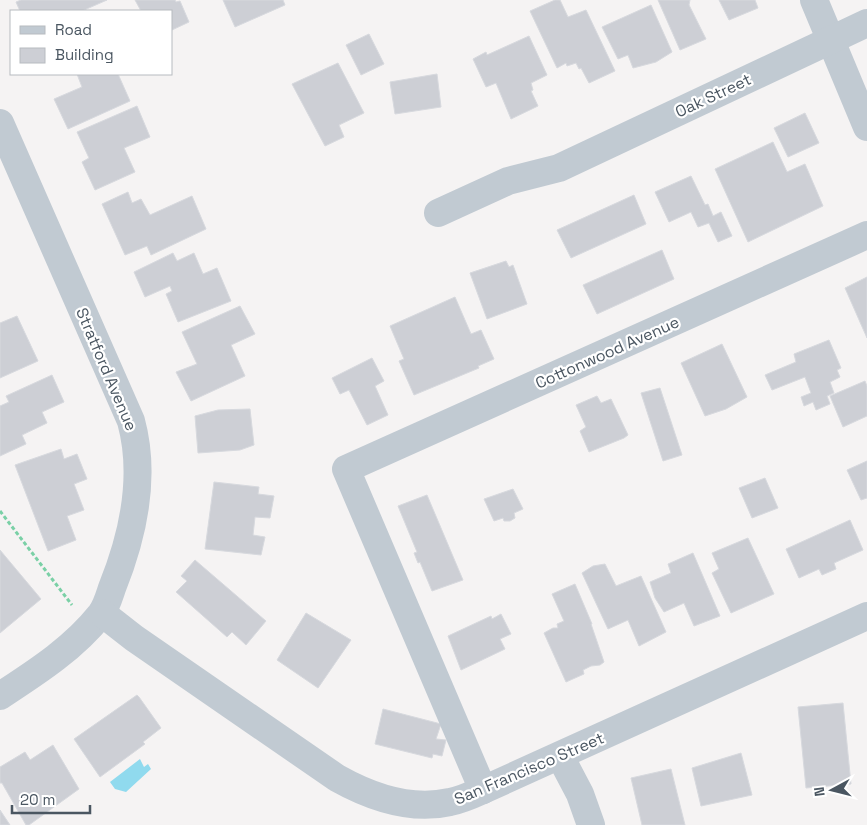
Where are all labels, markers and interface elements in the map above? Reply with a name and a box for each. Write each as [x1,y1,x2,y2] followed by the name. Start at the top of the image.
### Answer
[10,10,172,75] legend
[55,20,92,39] text: Road
[55,45,114,64] text: Building
[672,69,755,122] street label: Oak Street
[71,305,142,434] street label: Stratford Avenue
[532,311,682,394] street label: Cottonwood Avenue
[451,727,607,810] street label: San Francisco Street
[807,765,857,815] north arrow
[12,782,90,814] scale bar
[810,786,829,797] text: N
[20,790,55,809] text: 20 m

